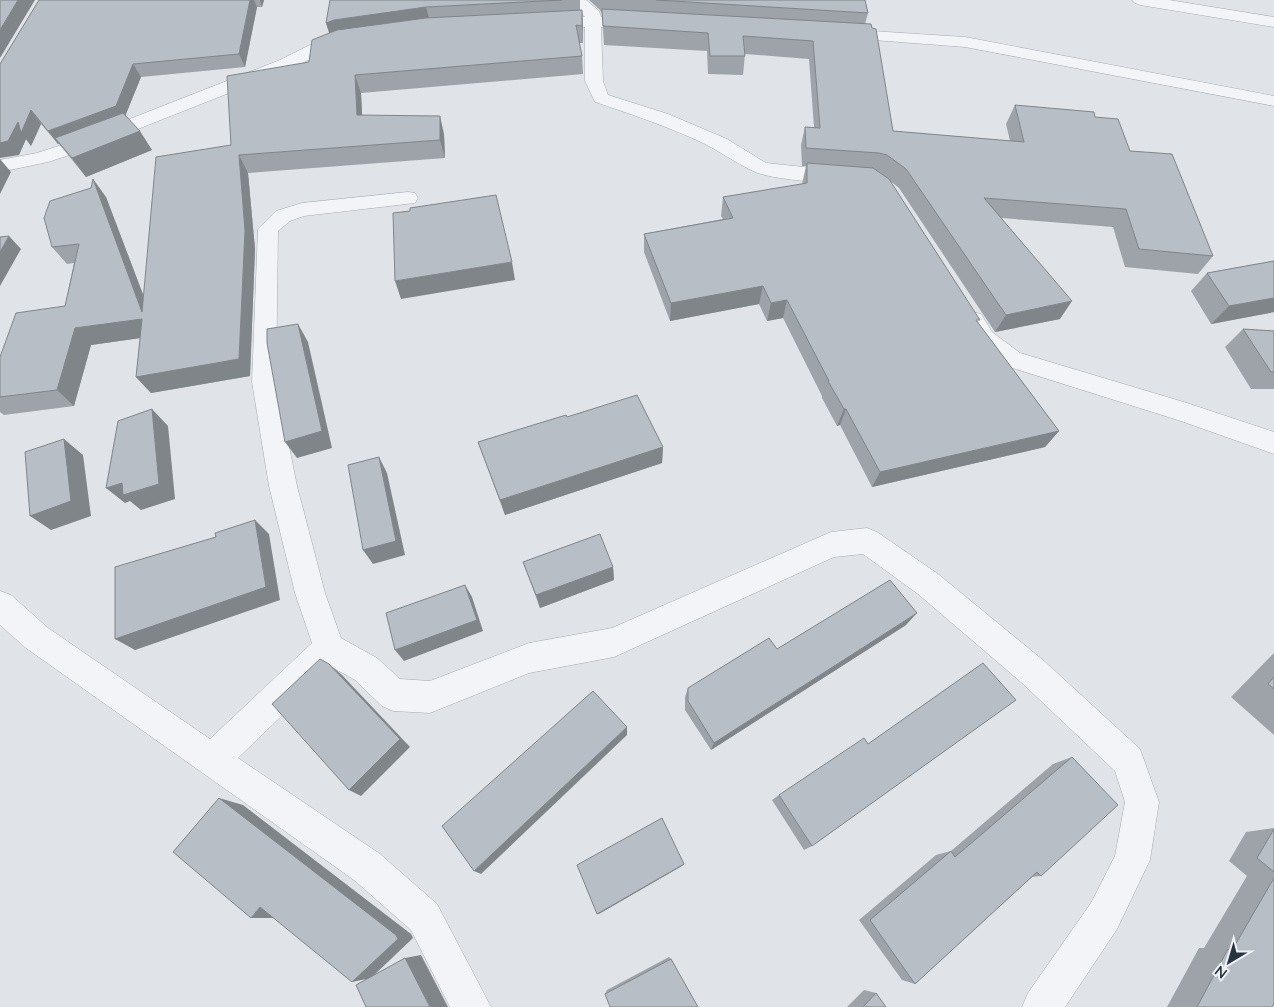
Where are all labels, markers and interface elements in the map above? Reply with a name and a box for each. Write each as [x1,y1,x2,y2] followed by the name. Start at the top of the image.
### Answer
[1204,937,1254,987] north arrow
[1211,963,1230,983] text: N

